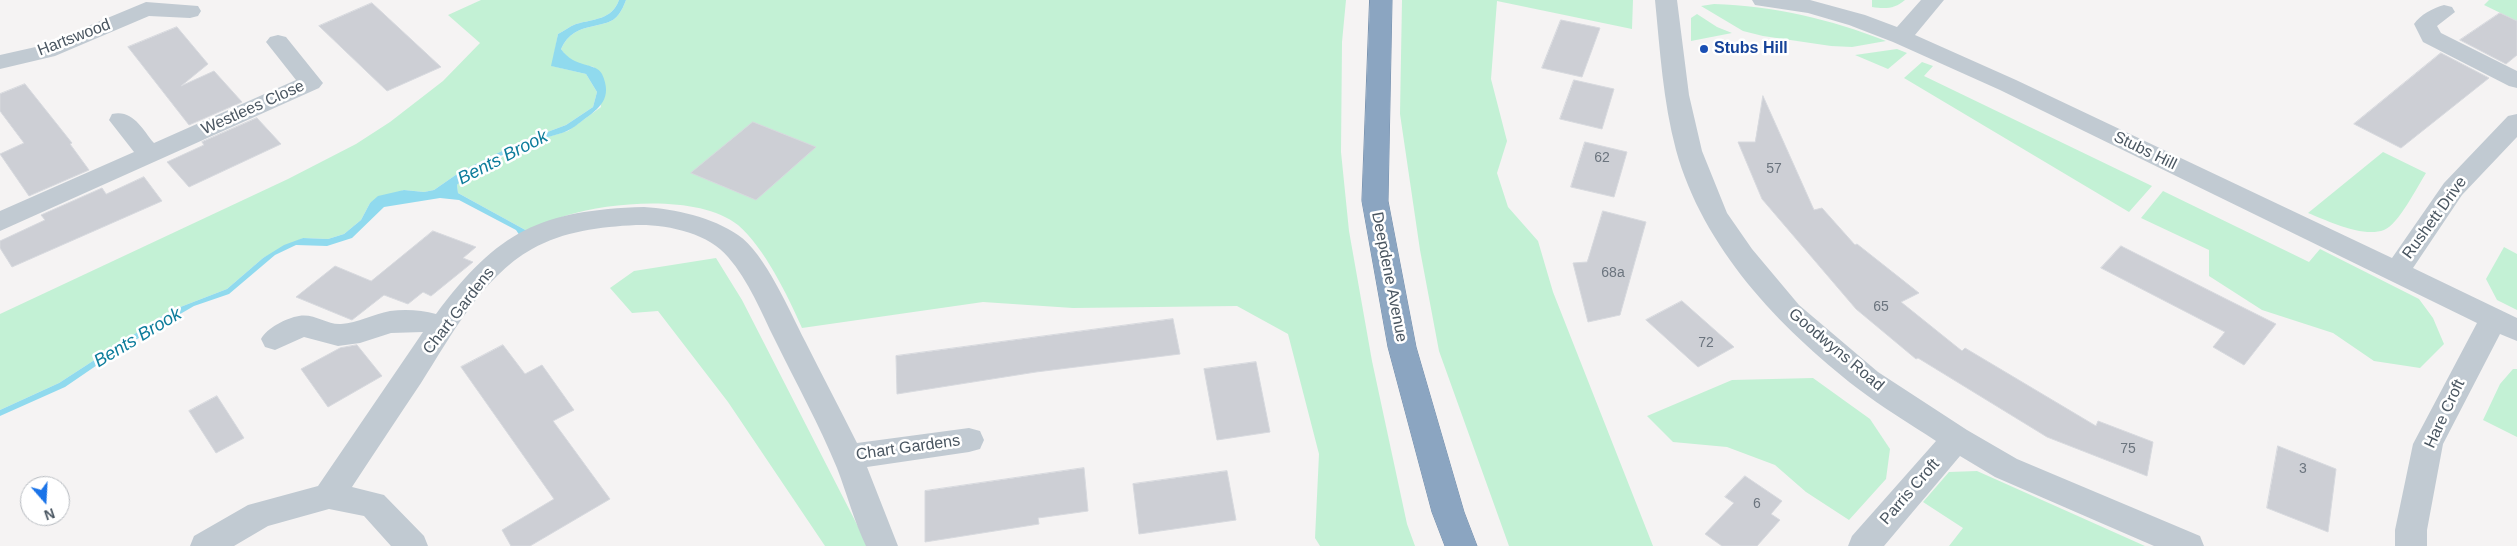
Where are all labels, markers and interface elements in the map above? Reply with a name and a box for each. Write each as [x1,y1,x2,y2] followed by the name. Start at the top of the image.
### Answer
[35,15,113,61] street label: Hartswood
[1714,39,1788,59] place label: Stubs Hill
[1698,43,1710,55] marker: Stubs Hill
[198,77,308,139] street label: Westlees Close
[454,126,552,190] water label: Bents Brook
[2110,128,2180,174] street label: Stubs Hill
[1594,150,1610,166] house number: 62
[1766,161,1782,177] house number: 57
[2399,173,2471,263] street label: Rushett Drive
[1367,210,1411,344] street label: Deepdene Avenue
[419,264,499,358] street label: Chart Gardens
[1601,265,1625,281] house number: 68a
[1873,299,1889,315] house number: 65
[90,303,186,373] water label: Bents Brook
[1785,305,1887,395] street label: Goodwyns Road
[1698,335,1714,351] house number: 72
[2421,377,2469,451] street label: Hare Croft
[855,431,961,465] street label: Chart Gardens
[2120,441,2136,457] house number: 75
[1876,455,1944,529] street label: Parris Croft
[2299,461,2307,477] house number: 3
[20,476,70,526] north arrow
[1753,496,1761,512] house number: 6
[42,505,57,523] text: N

